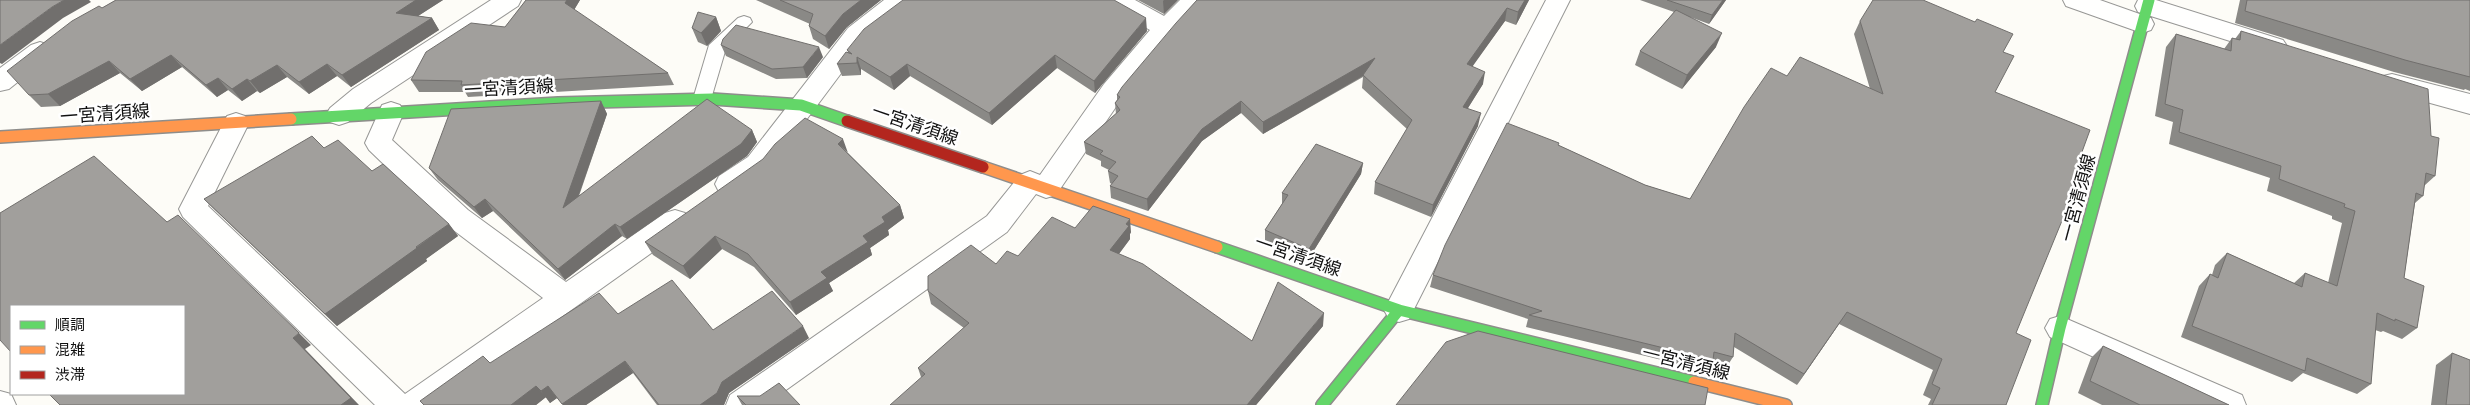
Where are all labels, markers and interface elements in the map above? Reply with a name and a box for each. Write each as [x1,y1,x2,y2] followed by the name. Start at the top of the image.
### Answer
[463,74,555,101] street label: 一宮清須線
[59,99,151,128] street label: 一宮清須線
[869,99,961,150] street label: 一宮清須線
[2055,151,2100,244] street label: 一宮清須線
[1252,230,1344,281] street label: 一宮清須線
[10,305,185,395] legend
[55,315,85,334] text: 順調
[55,340,85,359] text: 混雑
[1640,340,1733,385] street label: 一宮清須線
[55,365,85,384] text: 渋滞

